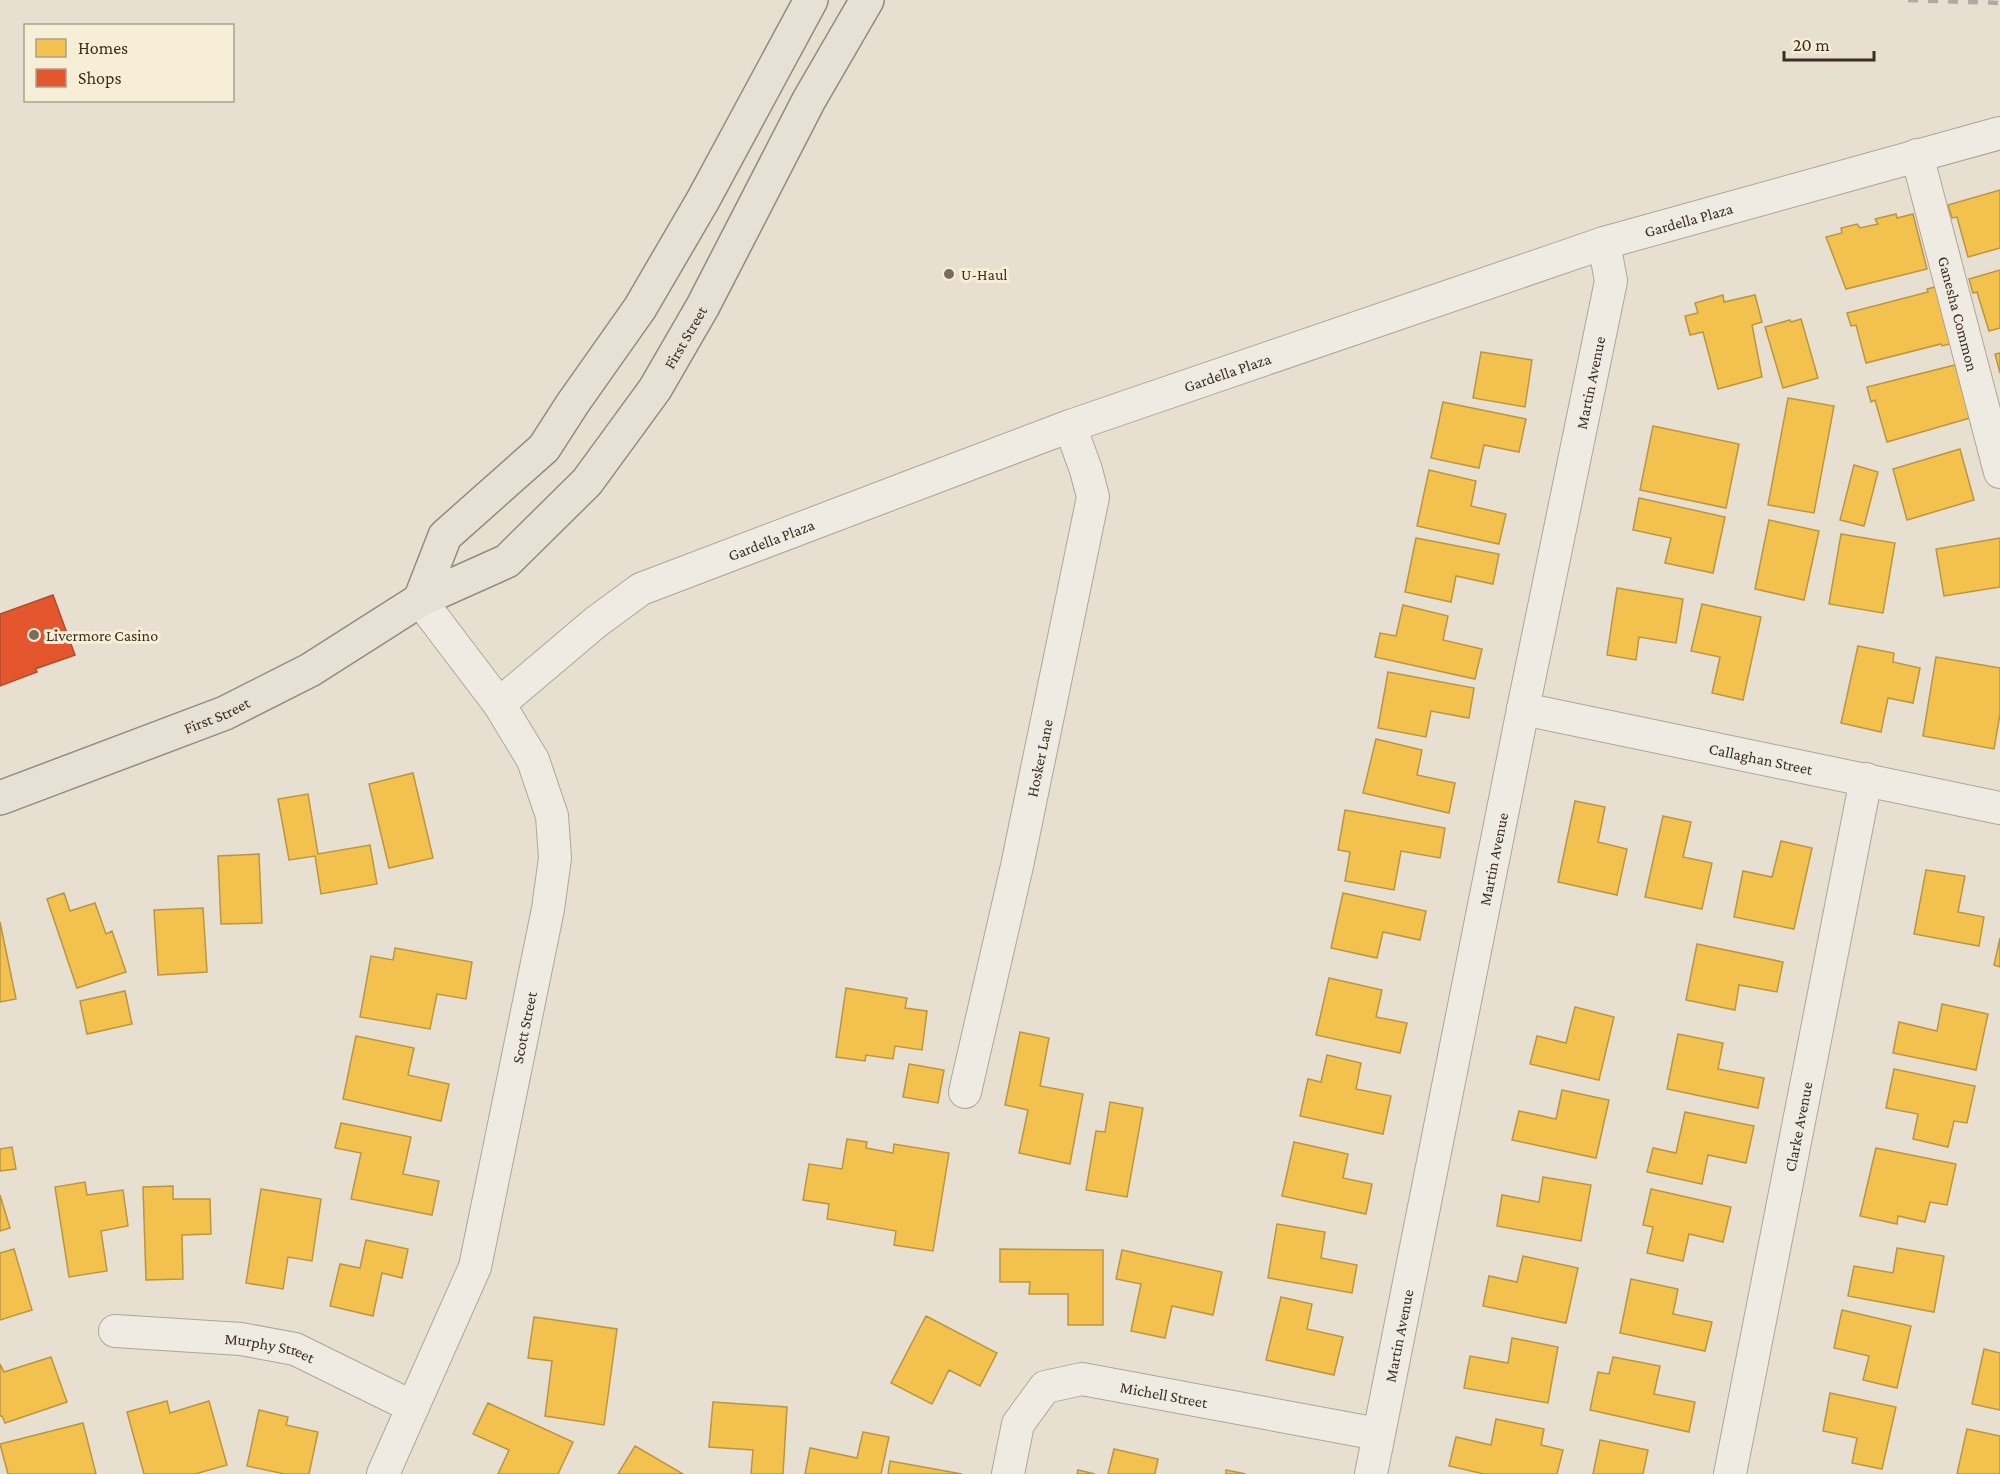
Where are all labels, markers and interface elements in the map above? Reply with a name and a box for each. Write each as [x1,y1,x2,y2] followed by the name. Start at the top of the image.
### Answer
[24,24,234,102] legend
[1784,24,1874,62] scale bar
[1793,35,1830,55] text: 20 m
[78,38,128,58] text: Homes
[78,68,122,88] text: Shops
[1643,199,1735,240] street label: Gardella Plaza
[1935,255,1981,373] street label: Ganesha Common
[961,266,1008,283] place label: U-Haul
[942,267,956,281] marker: U-Haul
[661,302,711,372] street label: First Street
[1573,335,1608,431] street label: Martin Avenue
[1182,350,1274,395] street label: Gardella Plaza
[726,516,817,564] street label: Gardella Plaza
[46,627,158,644] place label: Livermore Casino
[27,628,41,642] marker: Livermore Casino
[182,694,253,737] street label: First Street
[1023,718,1056,799] street label: Hosker Lane
[1708,740,1815,778] street label: Callaghan Street
[1476,811,1511,907] street label: Martin Avenue
[509,989,540,1065] street label: Scott Street
[1781,1080,1816,1173] street label: Clarke Avenue
[1381,1288,1417,1384] street label: Martin Avenue
[224,1330,318,1367] street label: Murphy Street
[1119,1378,1210,1411] street label: Michell Street

